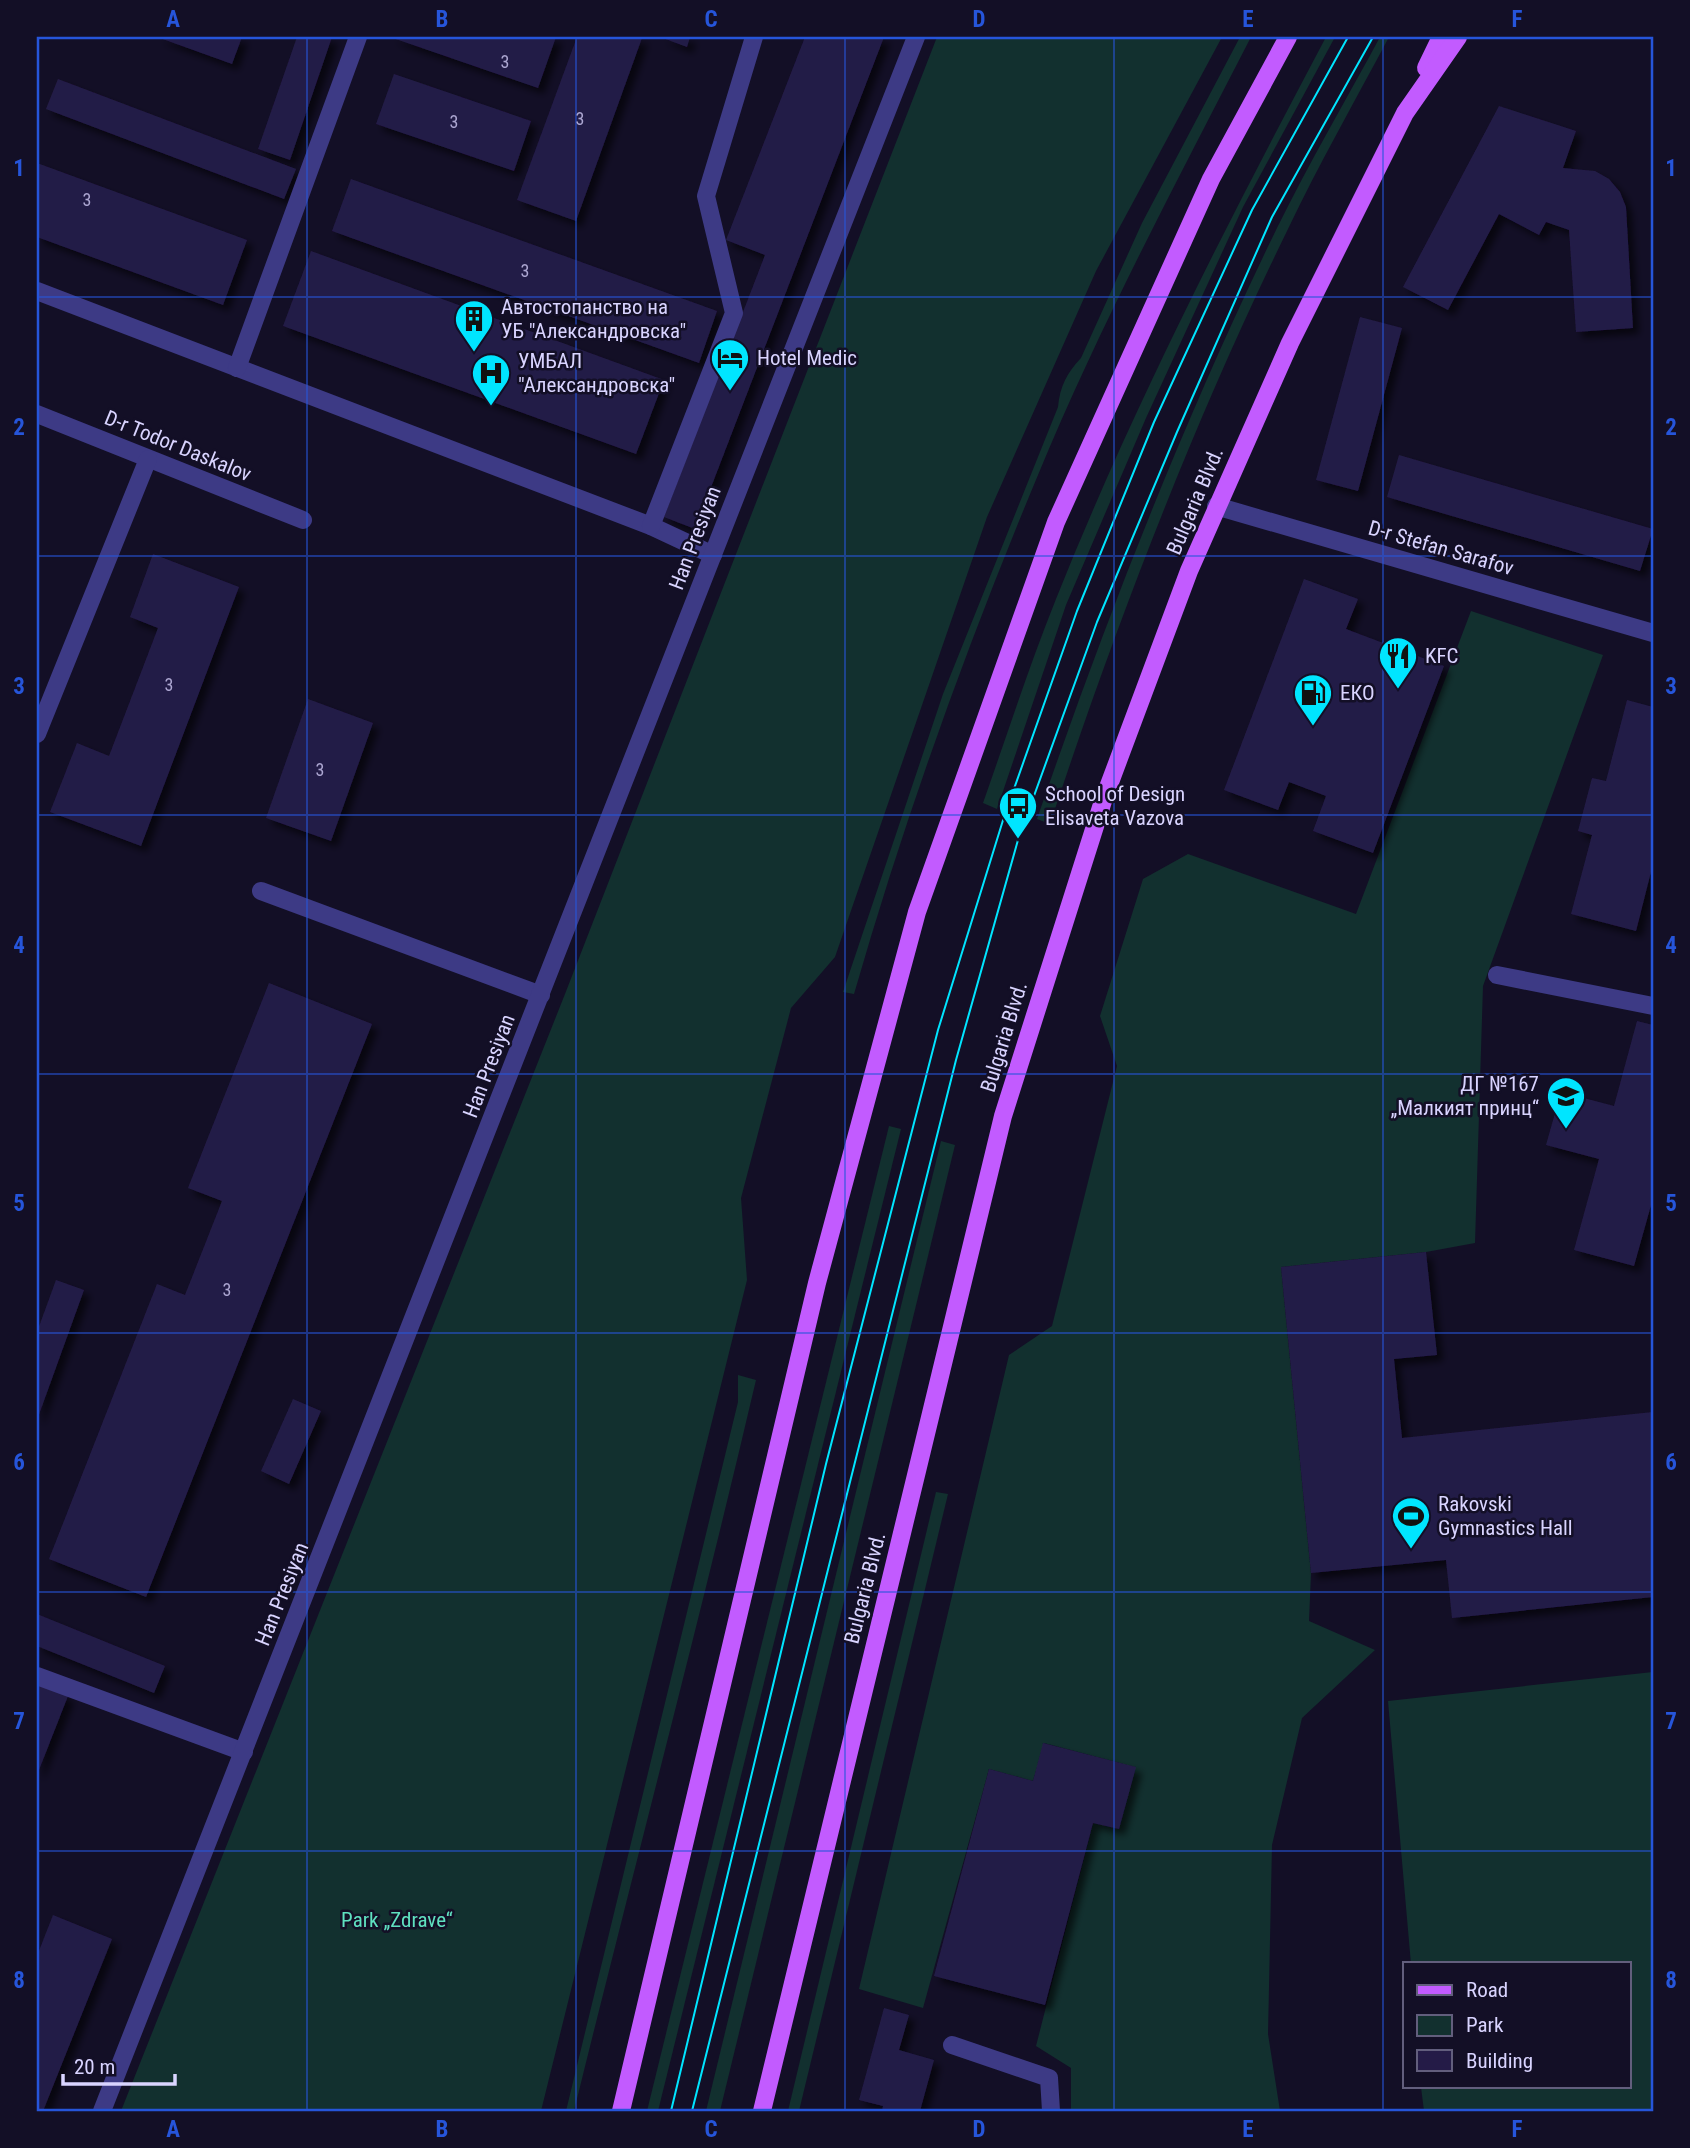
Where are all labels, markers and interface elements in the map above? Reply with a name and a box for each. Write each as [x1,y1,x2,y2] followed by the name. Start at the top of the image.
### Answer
[166,6,180,33] text: A
[436,6,448,33] text: B
[704,6,718,33] text: C
[973,6,986,33] text: D
[1242,6,1254,33] text: E
[1512,6,1523,33] text: F
[501,51,509,72] house number: 3
[576,108,584,129] house number: 3
[450,111,458,132] house number: 3
[13,155,25,182] text: 1
[1665,155,1677,182] text: 1
[83,189,91,210] house number: 3
[521,260,529,281] house number: 3
[501,295,686,343] place label: Автостопанство на УБ "Александровска"
[453,298,495,353] building icon: Автостопанство на УБ "Александровска"
[709,337,751,392] hotel icon: Hotel Medic
[757,346,857,370] place label: Hotel Medic
[518,349,675,397] place label: УМБАЛ "Александровска"
[470,352,512,407] hospital icon: УМБАЛ "Александровска"
[101,406,255,486] street label: D-r Todor Daskalov
[13,414,25,441] text: 2
[1665,414,1677,441] text: 2
[1162,444,1228,558] street label: Bulgaria Blvd.
[664,483,726,593] street label: Han Presiyan
[1366,516,1516,580] street label: D-r Stefan Sarafov
[1377,635,1419,690] restaurant icon: KFC
[1425,644,1458,668] place label: KFC
[1292,672,1334,727] fuel station icon: ЕКО
[13,673,25,700] text: 3
[1665,673,1677,700] text: 3
[165,674,173,695] house number: 3
[1340,681,1375,705] place label: ЕКО
[316,759,324,780] house number: 3
[1045,782,1185,830] place label: School of Design Elisaveta Vazova
[997,785,1039,840] bus stop icon: School of Design Elisaveta Vazova
[13,932,25,959] text: 4
[1665,932,1677,959] text: 4
[976,979,1032,1095] street label: Bulgaria Blvd.
[458,1011,520,1121] street label: Han Presiyan
[1390,1072,1539,1120] place label: ДГ №167 „Малкият принц“
[1545,1075,1587,1130] school or university icon: ДГ №167 „Малкият принц“
[13,1190,25,1217] text: 5
[1665,1190,1677,1217] text: 5
[223,1279,231,1300] house number: 3
[13,1449,25,1476] text: 6
[1665,1449,1677,1476] text: 6
[1438,1492,1573,1540] place label: Rakovski Gymnastics Hall
[1390,1495,1432,1550] sports icon: Rakovski Gymnastics Hall
[840,1530,890,1646] street label: Bulgaria Blvd.
[250,1539,314,1649] street label: Han Presiyan
[13,1708,25,1735] text: 7
[1665,1708,1677,1735] text: 7
[341,1908,453,1932] park label: Park „Zdrave“
[1403,1962,1630,2088] legend
[13,1967,25,1994] text: 8
[1665,1967,1677,1994] text: 8
[1466,1978,1508,2002] text: Road
[1466,2013,1504,2037] text: Park
[63,2043,175,2087] scale bar
[1466,2049,1533,2073] text: Building
[74,2055,115,2079] text: 20 m
[166,2116,180,2143] text: A
[436,2116,448,2143] text: B
[704,2116,718,2143] text: C
[973,2116,986,2143] text: D
[1242,2116,1254,2143] text: E
[1512,2116,1523,2143] text: F

